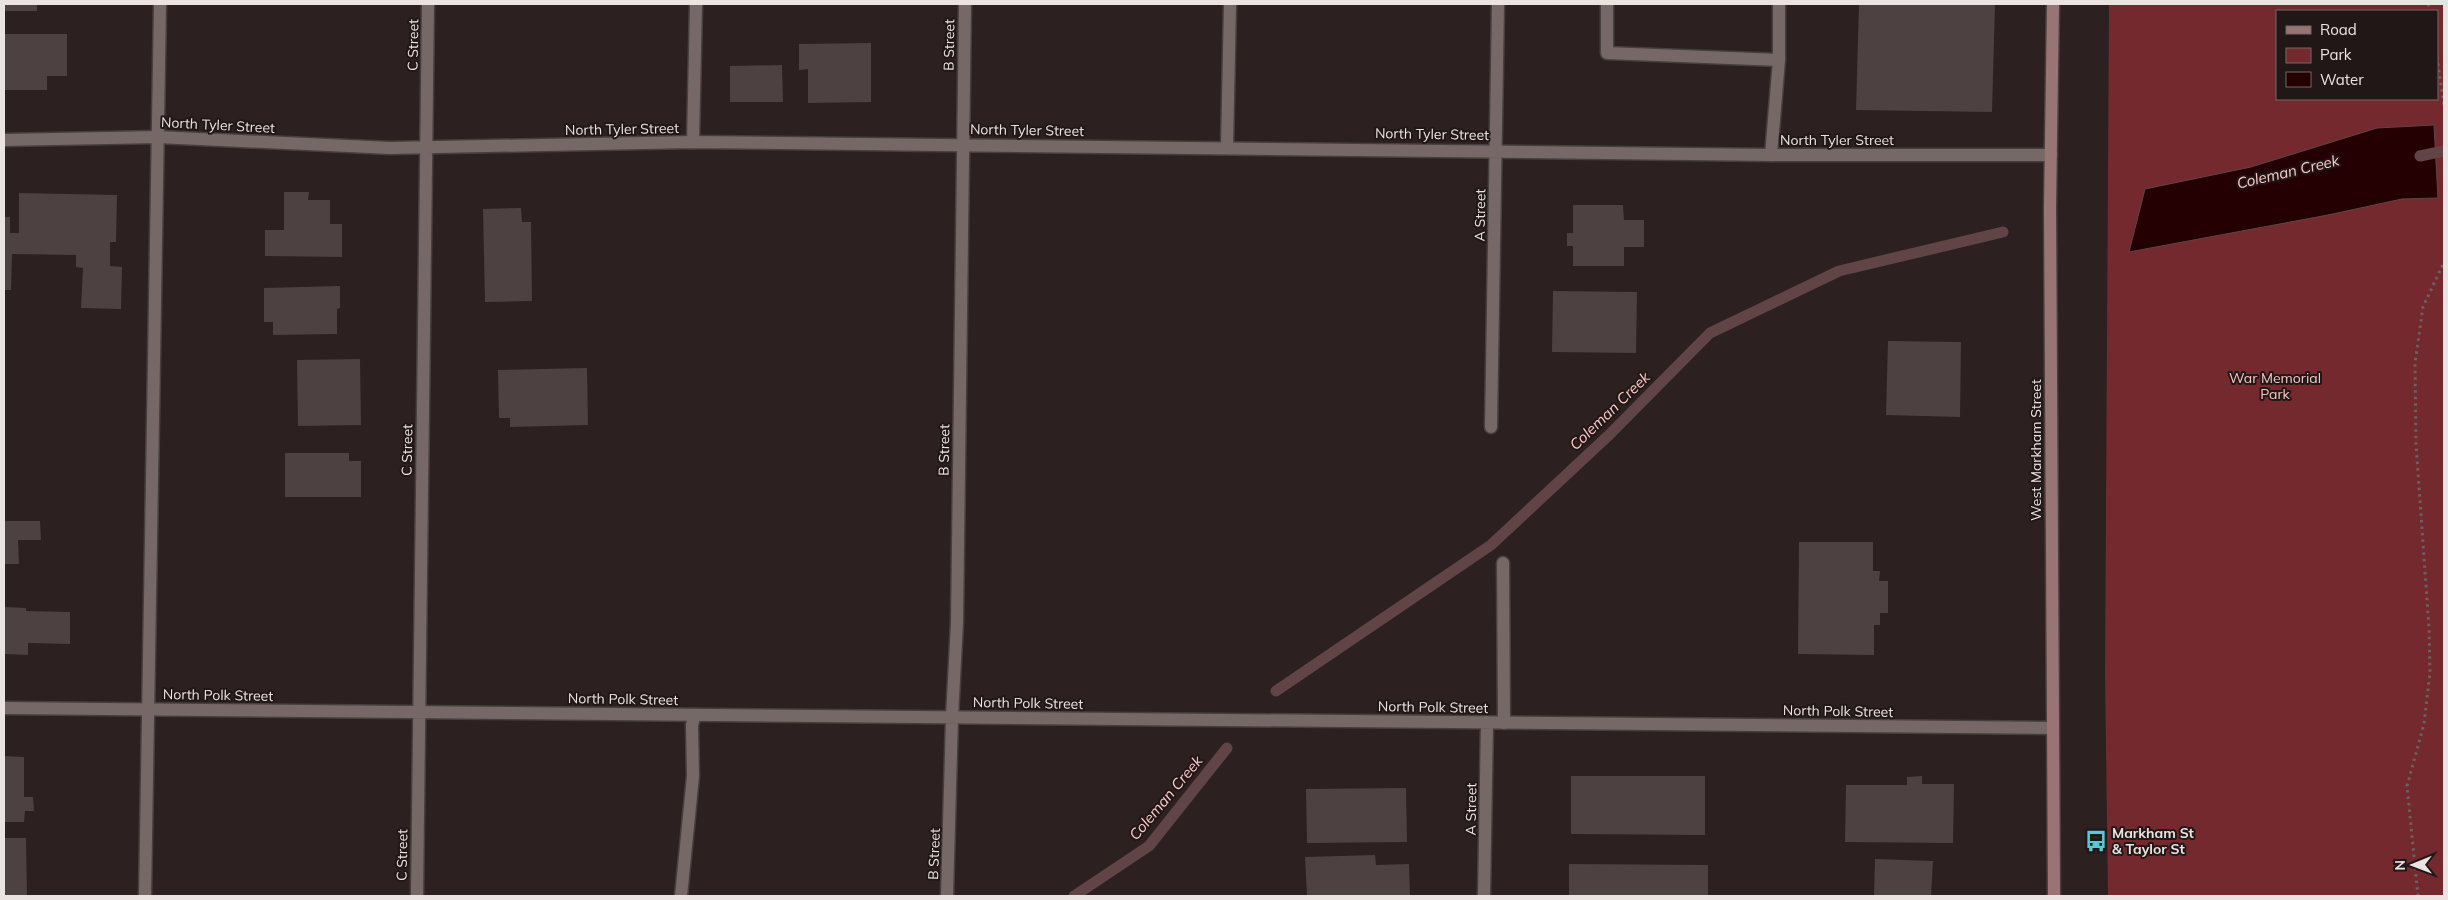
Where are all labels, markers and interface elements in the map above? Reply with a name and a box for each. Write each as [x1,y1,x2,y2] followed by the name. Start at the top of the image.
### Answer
[2276,10,2438,100] legend
[404,19,422,71] street label: C Street
[940,19,958,71] street label: B Street
[2320,20,2357,39] text: Road
[2320,45,2352,64] text: Park
[2320,70,2364,89] text: Water
[161,113,275,137] street label: North Tyler Street
[565,119,679,139] street label: North Tyler Street
[970,120,1084,140] street label: North Tyler Street
[1375,124,1489,144] street label: North Tyler Street
[1780,131,1894,149] street label: North Tyler Street
[2235,150,2342,193] water label: Coleman Creek
[1471,188,1489,241] street label: A Street
[1565,367,1655,454] water label: Coleman Creek
[2229,369,2321,403] park label: War Memorial Park
[2027,379,2045,521] street label: West Markham Street
[398,424,416,476] street label: C Street
[935,424,953,476] street label: B Street
[163,685,273,705] street label: North Polk Street
[568,689,678,709] street label: North Polk Street
[973,693,1083,713] street label: North Polk Street
[1378,697,1488,717] street label: North Polk Street
[1783,701,1893,721] street label: North Polk Street
[1125,751,1207,844] water label: Coleman Creek
[1462,782,1480,835] street label: A Street
[2112,824,2195,858] place label: Markham St & Taylor St
[924,828,944,880] street label: B Street
[2083,828,2109,854] bus stop icon: Markham St & Taylor St
[393,829,411,881] street label: C Street
[2388,840,2438,890] north arrow
[2391,860,2409,871] text: N

